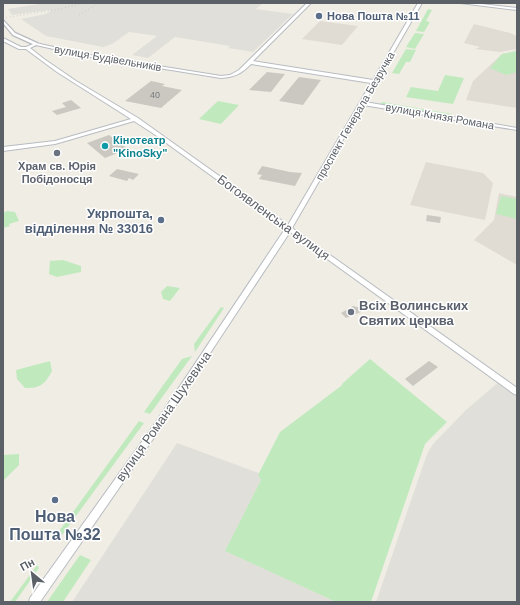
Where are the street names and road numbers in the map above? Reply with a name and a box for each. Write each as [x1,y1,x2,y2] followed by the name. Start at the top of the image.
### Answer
[53,43,163,73] street label: вулиця Будівельників
[313,49,397,183] street label: проспект Генерала Безручка
[385,101,496,132] street label: вулиця Князя Романа
[215,172,333,263] street label: Богоявленська вулиця
[113,348,215,484] street label: вулиця Романа Шухевича

